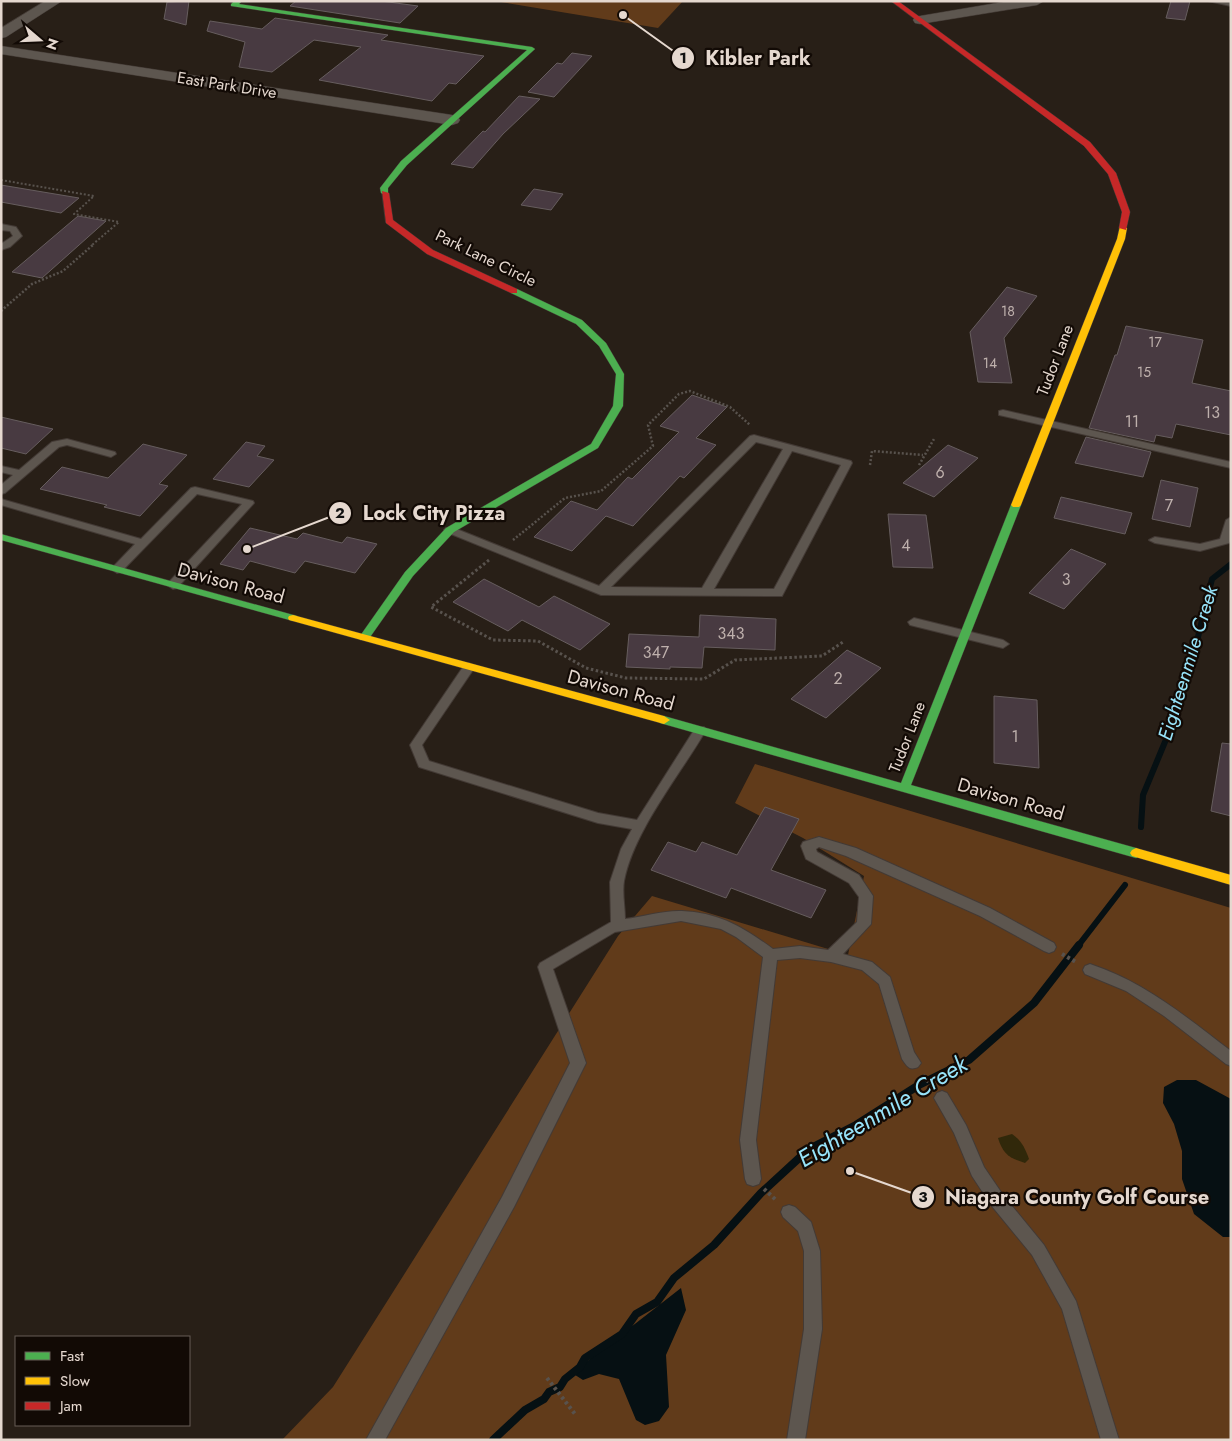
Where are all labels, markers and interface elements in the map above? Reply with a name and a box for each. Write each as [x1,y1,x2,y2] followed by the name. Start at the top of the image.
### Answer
[15,15,65,65] north arrow
[41,36,64,53] text: N
[671,40,821,75] callout: Kibler Park
[705,44,811,73] text: Kibler Park
[679,47,687,69] text: 1
[176,66,278,104] street label: East Park Drive
[432,224,540,292] street label: Park Lane Circle
[1001,301,1015,321] house number: 18
[1031,321,1079,399] street label: Tudor Lane
[1148,332,1162,352] house number: 17
[983,353,997,373] house number: 14
[1137,362,1151,382] house number: 15
[1204,401,1220,424] house number: 13
[1125,410,1139,433] house number: 11
[935,461,945,484] house number: 6
[1165,494,1174,517] house number: 7
[328,495,515,530] callout: Lock City Pizza
[363,499,505,528] text: Lock City Pizza
[335,502,345,524] text: 2
[901,534,911,557] house number: 4
[174,556,288,610] street label: Davison Road
[1062,568,1071,591] house number: 3
[1151,581,1226,744] water label: Eighteenmile Creek
[718,622,745,645] house number: 343
[643,641,670,664] house number: 347
[564,663,678,717] street label: Davison Road
[833,667,843,690] house number: 2
[883,698,931,776] street label: Tudor Lane
[1011,725,1019,748] house number: 1
[954,771,1068,827] street label: Davison Road
[790,1045,975,1176] water label: Eighteenmile Creek
[910,1179,1219,1214] callout: Niagara County Golf Course
[945,1183,1209,1212] text: Niagara County Golf Course
[918,1186,928,1208] text: 3
[15,1336,190,1426] legend
[60,1345,84,1367] text: Fast
[60,1370,91,1392] text: Slow
[58,1395,83,1417] text: Jam

